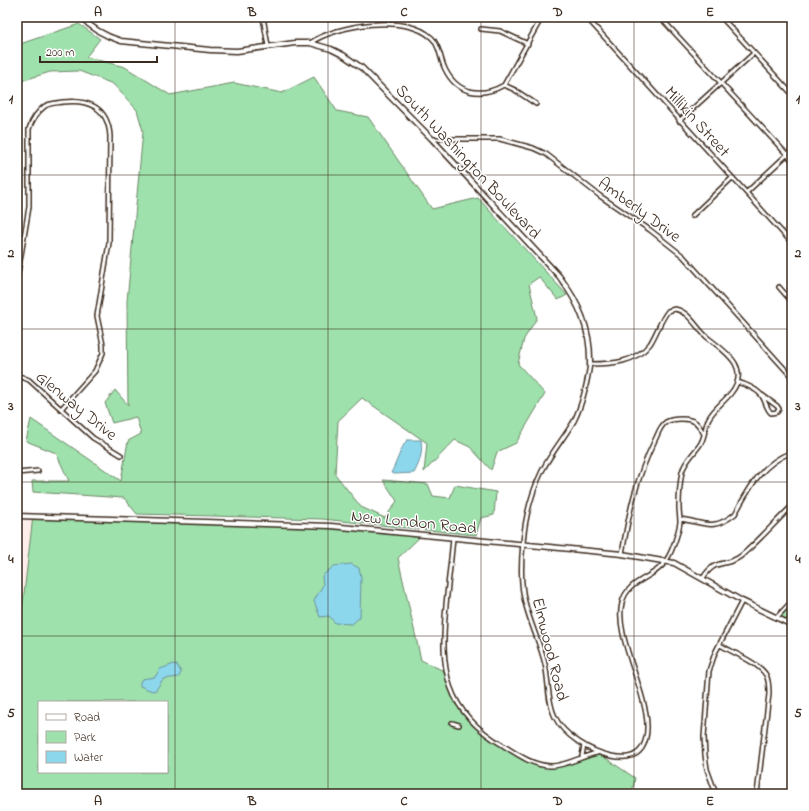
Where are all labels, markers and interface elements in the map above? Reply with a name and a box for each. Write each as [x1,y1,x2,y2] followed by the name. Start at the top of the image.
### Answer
[94,3,102,22] text: A
[247,3,257,22] text: B
[400,3,408,22] text: C
[552,3,563,22] text: D
[706,3,714,22] text: E
[40,38,157,64] scale bar
[46,44,75,62] text: 200 m
[388,79,547,247] street label: South Washington Boulevard
[658,81,736,163] street label: Millikin Street
[9,90,14,109] text: 1
[796,90,801,109] text: 1
[592,171,686,250] street label: Amberly Drive
[7,244,15,263] text: 2
[794,244,802,263] text: 2
[29,365,123,448] street label: Glenway Drive
[7,397,14,416] text: 3
[794,397,801,416] text: 3
[350,503,478,542] street label: New London Road
[7,550,14,569] text: 4
[794,550,801,569] text: 4
[525,595,575,704] street label: Elmwood Road
[38,701,168,773] legend
[7,704,15,723] text: 5
[794,704,802,723] text: 5
[74,709,100,727] text: Road
[74,729,96,747] text: Park
[74,749,103,767] text: Water
[94,792,102,811] text: A
[247,792,257,811] text: B
[400,792,408,811] text: C
[552,792,563,811] text: D
[706,792,714,811] text: E

